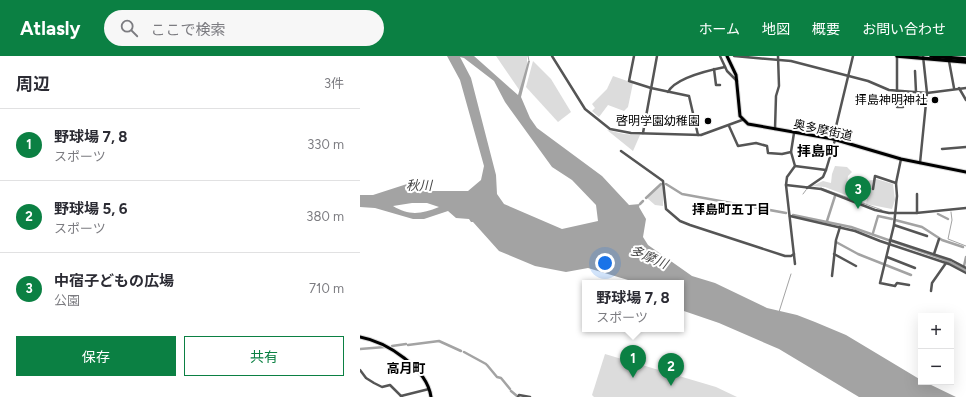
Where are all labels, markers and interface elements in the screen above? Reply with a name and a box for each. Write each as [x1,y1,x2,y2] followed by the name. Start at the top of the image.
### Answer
[104,10,384,46] search box
[20,17,80,40] text: Atlasly
[118,17,140,39] icon: search
[150,21,226,39] text: ここで検索
[698,21,740,38] text: ホーム
[762,21,790,38] text: 地図
[812,21,840,38] text: 概要
[862,21,946,38] text: お問い合わせ
[16,74,50,94] text: 周辺
[324,76,344,91] text: 3件
[855,93,927,107] place label: 拝島神明神社
[930,95,940,105] marker: 拝島神明神社
[616,114,700,128] place label: 啓明学園幼稚園
[703,116,713,126] marker: 啓明学園幼稚園
[792,117,854,143] street label: 奥多摩街道
[54,128,128,146] text: 野球場 7, 8
[26,137,32,152] text: 1
[307,137,344,152] text: 330 m
[797,143,839,160] district label: 拝島町
[54,149,106,164] text: スポーツ
[845,176,871,209] pin: 3
[406,178,434,193] water label: 秋川
[54,200,127,218] text: 野球場 5, 6
[692,202,770,217] district label: 拝島町五丁目
[25,209,33,224] text: 2
[306,209,344,224] text: 380 m
[54,221,106,236] text: スポーツ
[628,242,672,272] water label: 多摩川
[595,253,615,273] your location
[54,272,174,290] text: 中宿子どもの広場
[582,280,684,332] popup
[25,281,33,296] text: 3
[309,281,344,296] text: 710 m
[596,289,670,307] text: 野球場 7, 8
[54,293,80,308] text: 公園
[596,310,648,325] text: スポーツ
[918,313,954,385] map controls
[918,313,954,349] button: +
[16,336,176,376] button: 保存
[184,336,344,376] button: 共有
[620,345,646,378] pin: 1
[918,349,954,385] button: −
[658,353,684,386] pin: 2
[386,361,426,376] district label: 高月町

